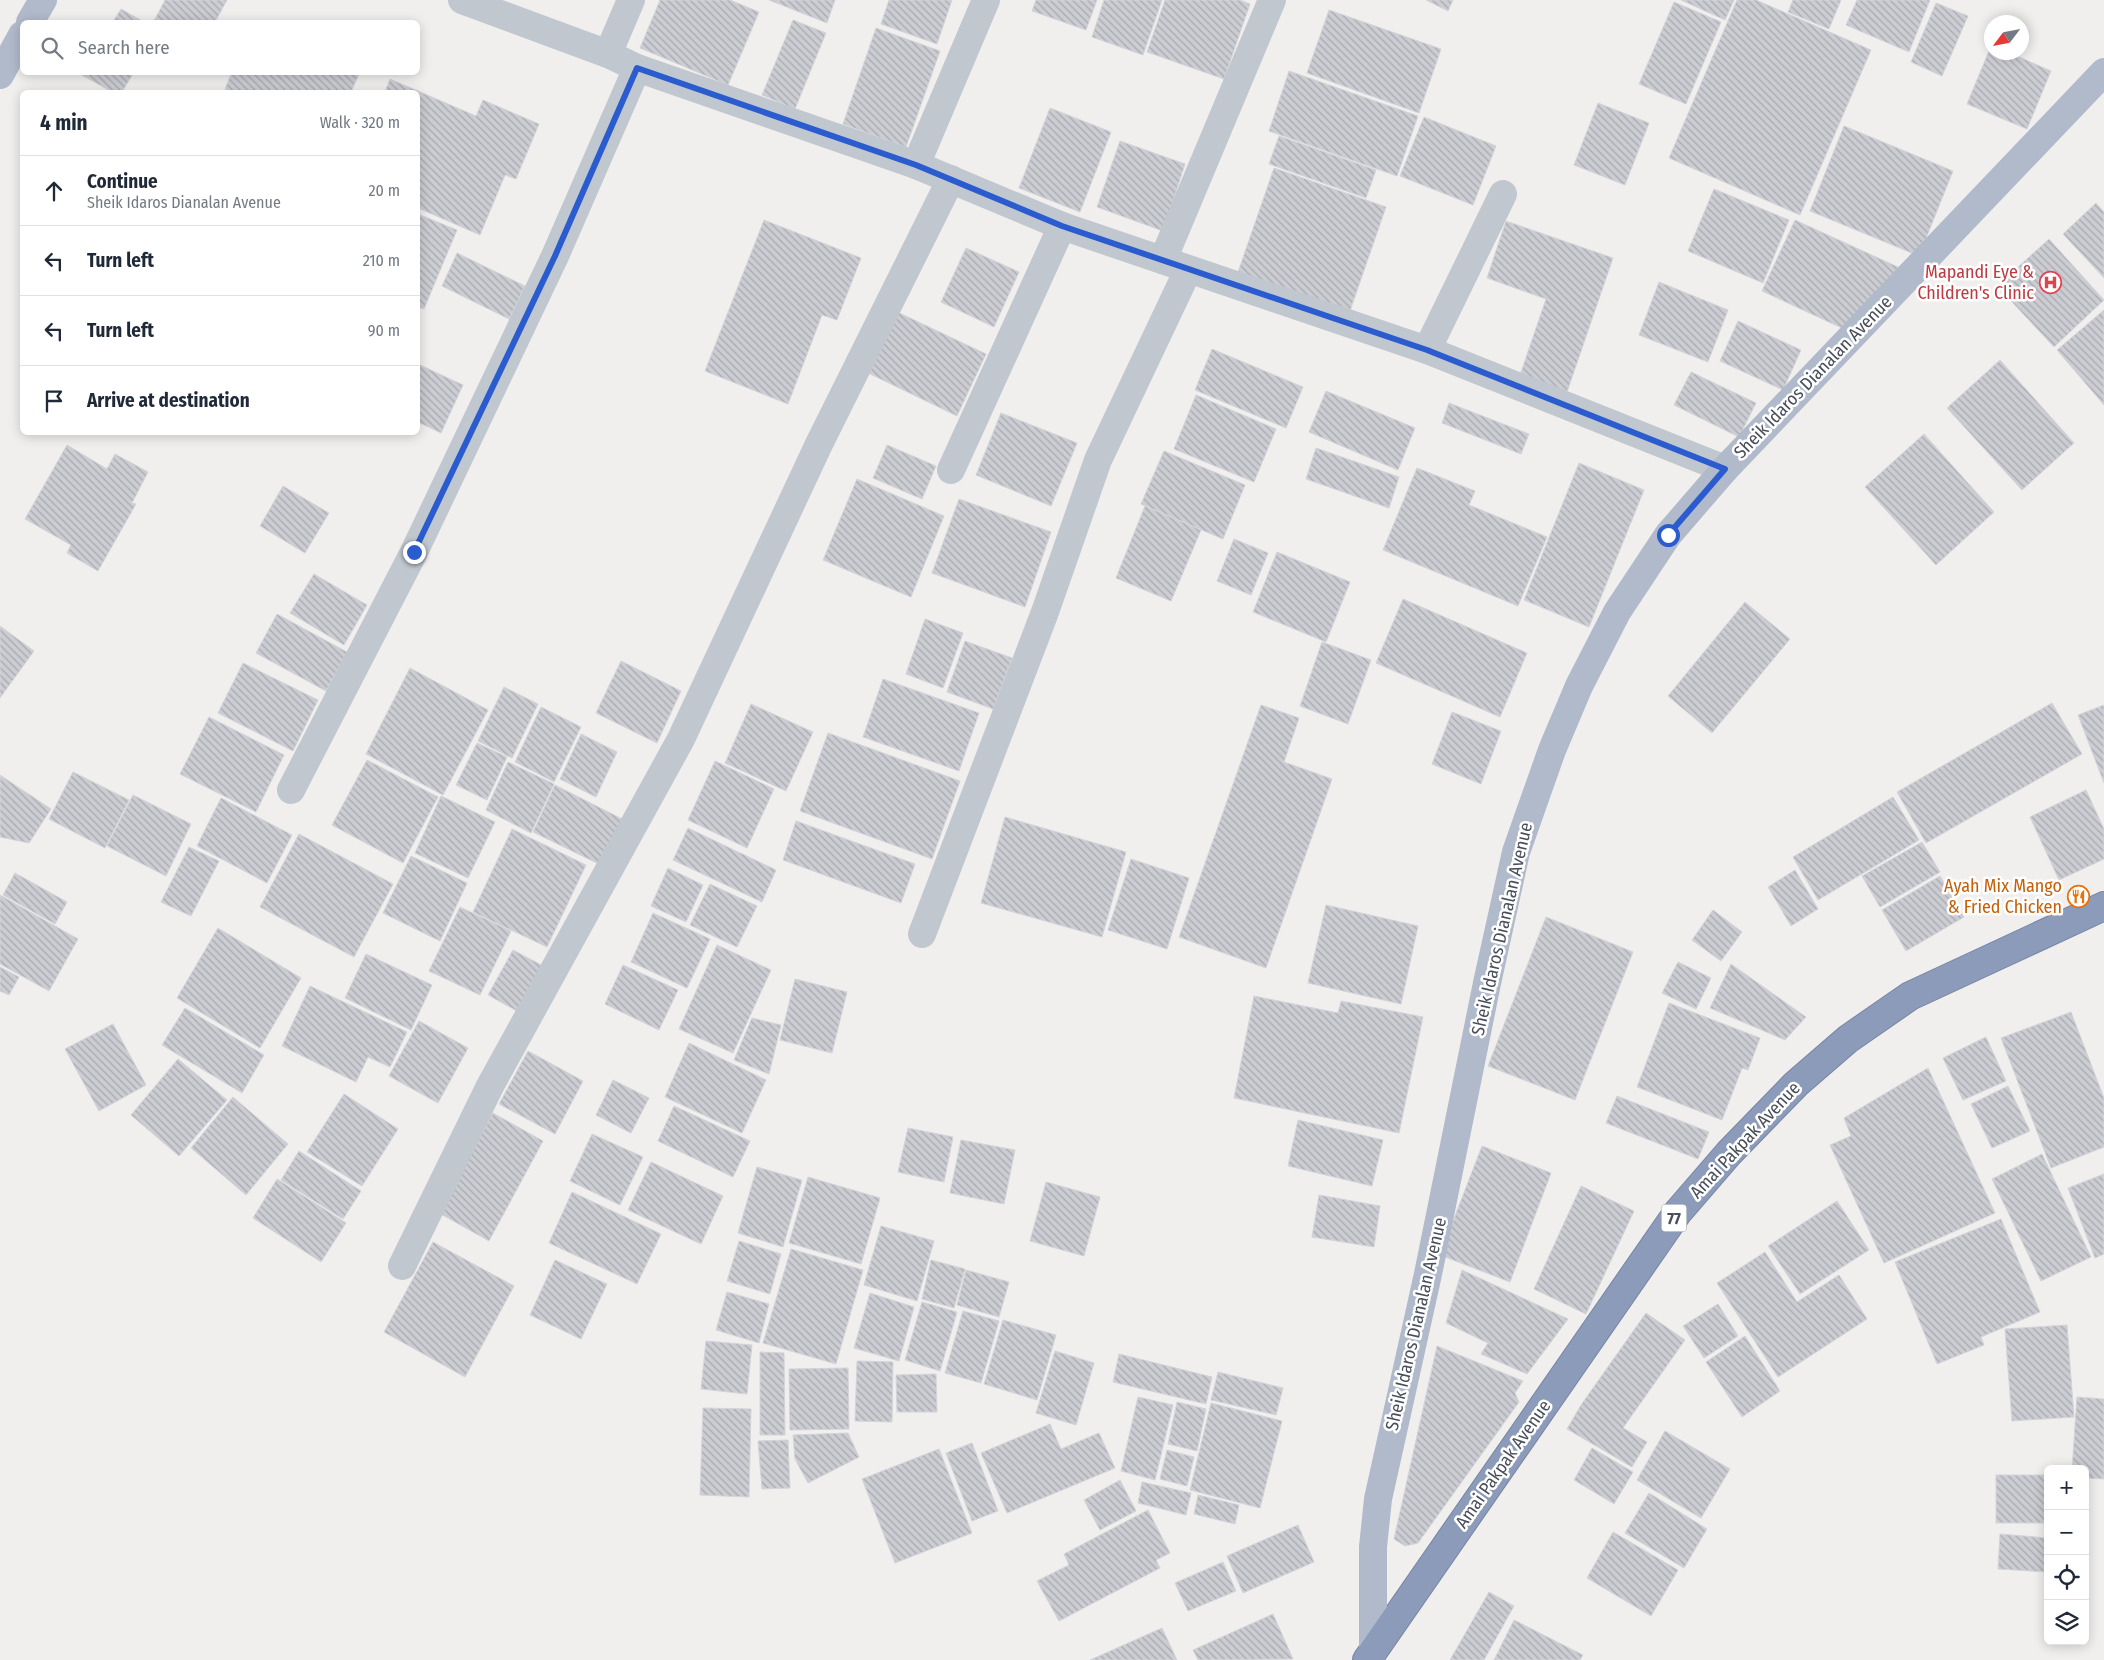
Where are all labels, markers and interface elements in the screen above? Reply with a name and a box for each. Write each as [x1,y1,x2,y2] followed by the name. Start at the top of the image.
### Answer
[1984,15,2029,60] north arrow
[20,20,420,75] search box
[38,34,66,62] icon: search
[78,36,170,59] text: Search here
[40,110,88,136] text: 4 min
[320,113,400,132] text: Walk · 320 m
[87,170,158,193] text: Continue
[40,177,68,205] icon: ahead
[369,181,400,200] text: 20 m
[87,193,281,212] text: Sheik Idaros Dianalan Avenue
[40,247,68,275] icon: left
[87,249,154,272] text: Turn left
[363,251,400,270] text: 210 m
[1917,261,2034,304] place label: Mapandi Eye & Children's Clinic
[2038,270,2062,294] hospital icon: Mapandi Eye & Children's Clinic
[1729,291,1897,463] street label: Sheik Idaros Dianalan Avenue
[40,317,68,345] icon: left
[87,319,154,342] text: Turn left
[368,321,400,340] text: 90 m
[40,387,68,415] icon: arrive
[87,389,250,412] text: Arrive at destination
[1657,524,1680,547] route start
[403,541,426,564] route end
[1467,820,1537,1038] street label: Sheik Idaros Dianalan Avenue
[1944,875,2062,918] place label: Ayah Mix Mango & Fried Chicken
[2066,884,2090,908] restaurant icon: Ayah Mix Mango & Fried Chicken
[1685,1077,1805,1203] street label: Amai Pakpak Avenue
[1662,1204,1686,1232] road number: 77
[1381,1215,1451,1433] street label: Sheik Idaros Dianalan Avenue
[1451,1396,1556,1532] street label: Amai Pakpak Avenue
[2044,1465,2089,1645] map controls
[2044,1465,2089,1510] button: +
[2044,1510,2089,1555] button: −
[2044,1555,2089,1600] button: locate
[2044,1600,2089,1645] button: layers

